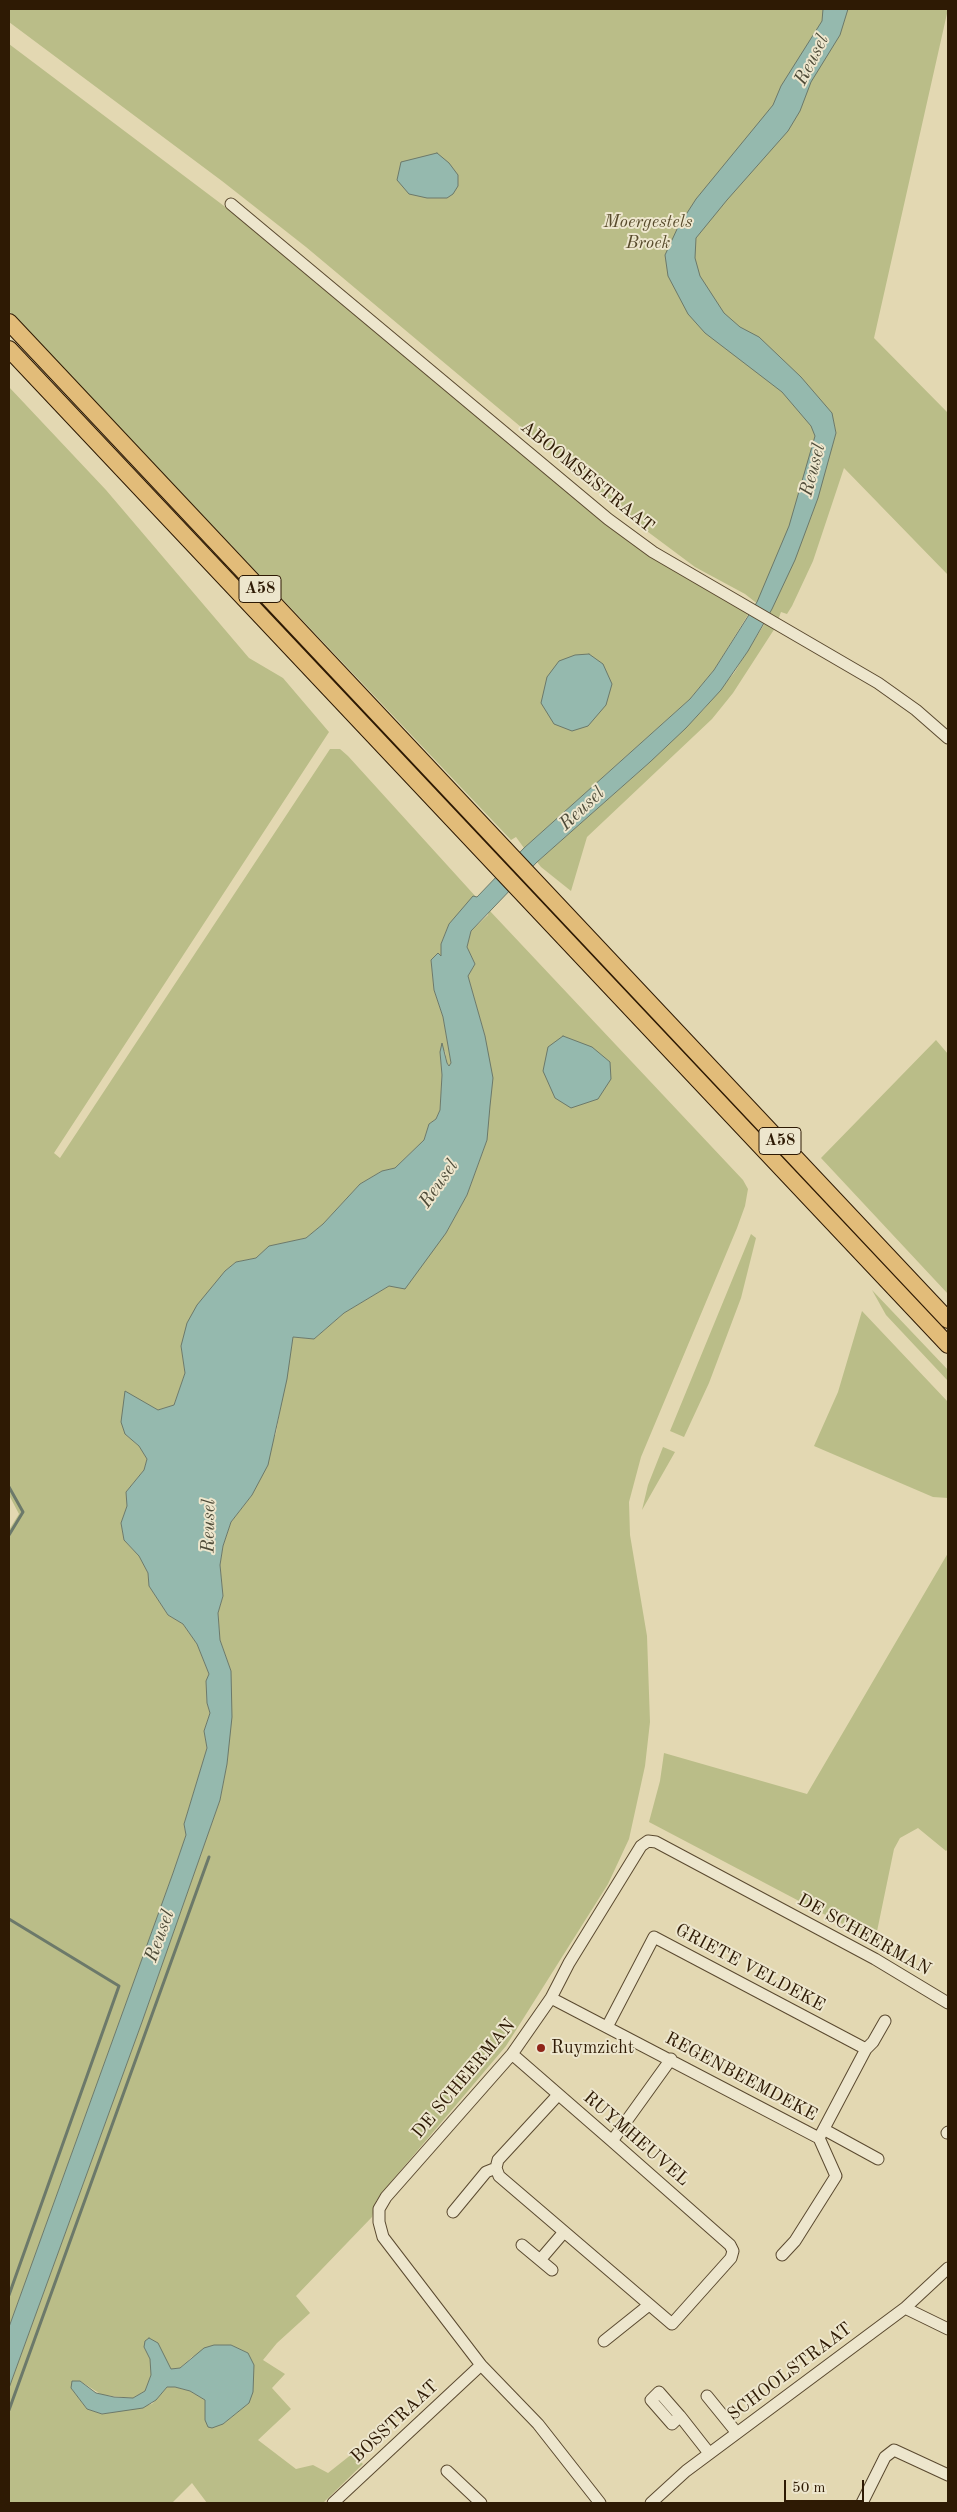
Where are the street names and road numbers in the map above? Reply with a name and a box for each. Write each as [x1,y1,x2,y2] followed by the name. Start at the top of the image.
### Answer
[516,416,658,538] street label: ABOOMSESTRAAT
[239,576,281,602] road number: A58
[759,1128,801,1154] road number: A58
[793,1889,935,1981] street label: DE SCHEERMAN
[671,1919,829,2017] street label: GRIETE VELDEKE
[408,2015,520,2143] street label: DE SCHEERMAN
[661,2028,821,2126] street label: REGENBEEMDEKE
[579,2087,693,2191] street label: RUYMHEUVEL
[723,2318,857,2426] street label: SCHOOLSTRAAT
[347,2376,443,2468] street label: BOSSTRAAT

